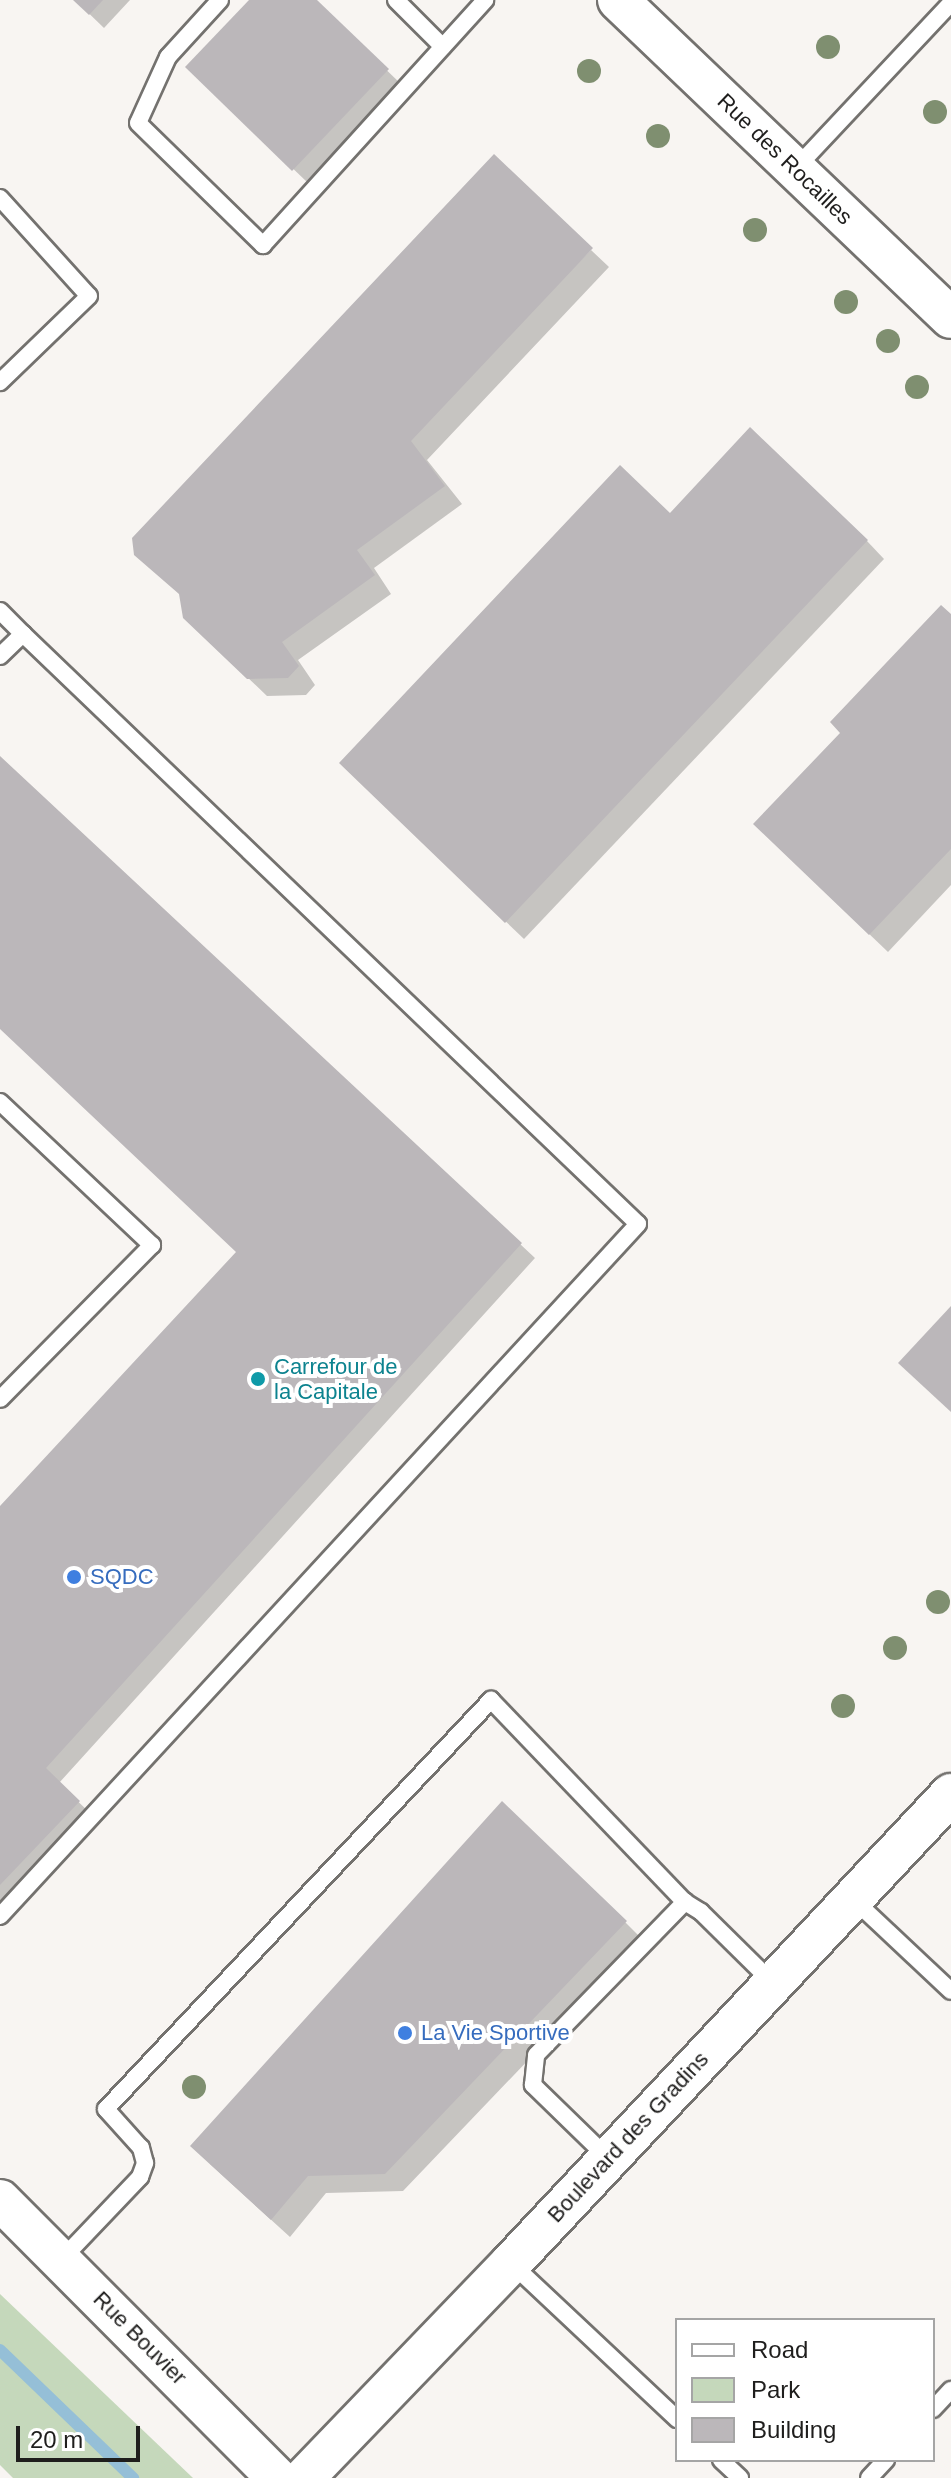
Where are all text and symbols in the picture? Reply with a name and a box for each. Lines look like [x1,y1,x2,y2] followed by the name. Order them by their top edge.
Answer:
[712,88,858,230] street label: Rue des Rocailles
[274,1353,398,1404] place label: Carrefour de la Capitale
[249,1370,267,1388] marker: Carrefour de la Capitale
[90,1564,154,1590] place label: SQDC
[65,1568,83,1586] marker: SQDC
[421,2020,570,2046] place label: La Vie Sportive
[396,2024,414,2042] marker: La Vie Sportive
[542,2046,714,2228] street label: Boulevard des Gradins
[88,2286,192,2390] street label: Rue Bouvier
[675,2318,935,2462] legend
[751,2336,808,2363] text: Road
[751,2376,800,2403] text: Park
[20,2410,144,2460] scale bar
[751,2416,836,2443] text: Building
[30,2426,83,2453] text: 20 m

